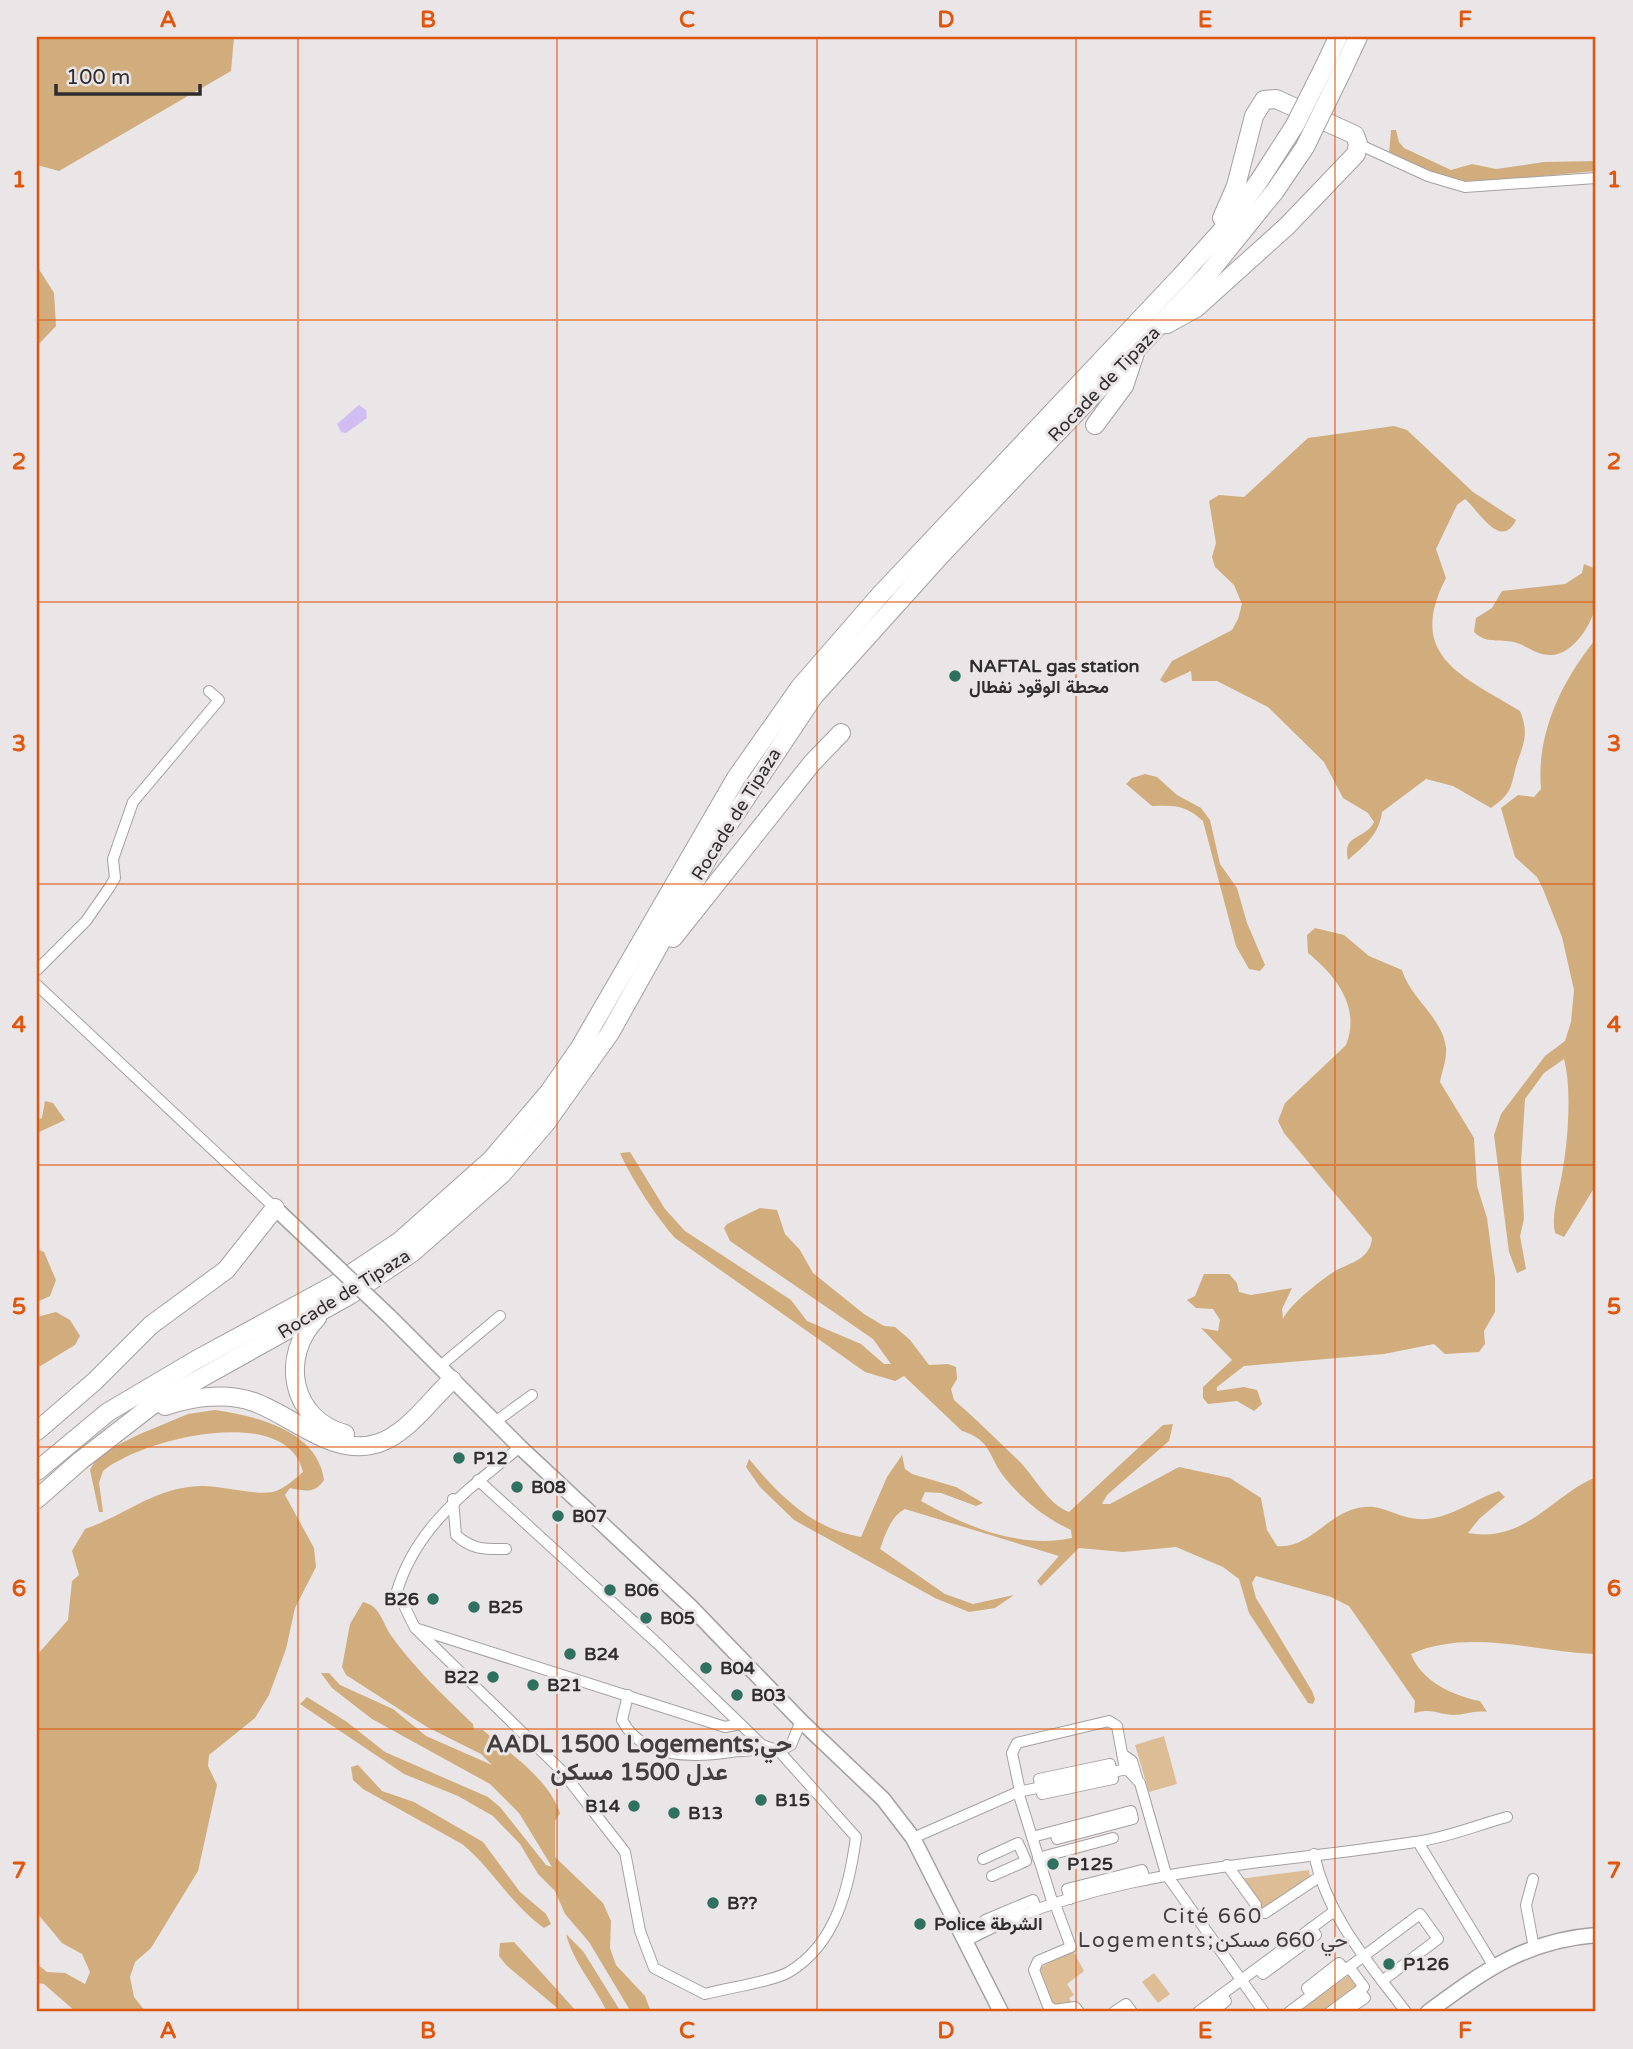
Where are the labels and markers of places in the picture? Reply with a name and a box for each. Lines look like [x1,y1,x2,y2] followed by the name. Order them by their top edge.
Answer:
[969,655,1140,698] place label: NAFTAL gas station محطة الوقود نفطال
[947,668,963,684] marker: NAFTAL gas station محطة الوقود نفطال
[473,1447,508,1469] place label: P12
[451,1450,467,1466] marker: P12
[531,1476,566,1498] place label: B08
[509,1479,525,1495] marker: B08
[572,1505,607,1527] place label: B07
[550,1508,566,1524] marker: B07
[624,1579,659,1601] place label: B06
[602,1582,618,1598] marker: B06
[384,1588,419,1610] place label: B26
[425,1591,441,1607] marker: B26
[488,1596,523,1618] place label: B25
[466,1599,482,1615] marker: B25
[660,1607,695,1629] place label: B05
[638,1610,654,1626] marker: B05
[584,1643,620,1665] place label: B24
[562,1646,578,1662] marker: B24
[720,1657,756,1679] place label: B04
[698,1660,714,1676] marker: B04
[444,1666,479,1688] place label: B22
[485,1669,501,1685] marker: B22
[547,1674,582,1696] place label: B21
[525,1677,541,1693] marker: B21
[751,1684,786,1706] place label: B03
[729,1687,745,1703] marker: B03
[775,1789,810,1811] place label: B15
[753,1792,769,1808] marker: B15
[585,1795,621,1817] place label: B14
[626,1798,642,1814] marker: B14
[688,1802,723,1824] place label: B13
[666,1805,682,1821] marker: B13
[1067,1853,1113,1875] place label: P125
[1045,1856,1061,1872] marker: P125
[727,1892,757,1914] place label: B??
[705,1895,721,1911] marker: B??
[934,1913,1043,1935] place label: Police الشرطة
[912,1916,928,1932] marker: Police الشرطة
[1403,1953,1449,1975] place label: P126
[1381,1956,1397,1972] marker: P126

